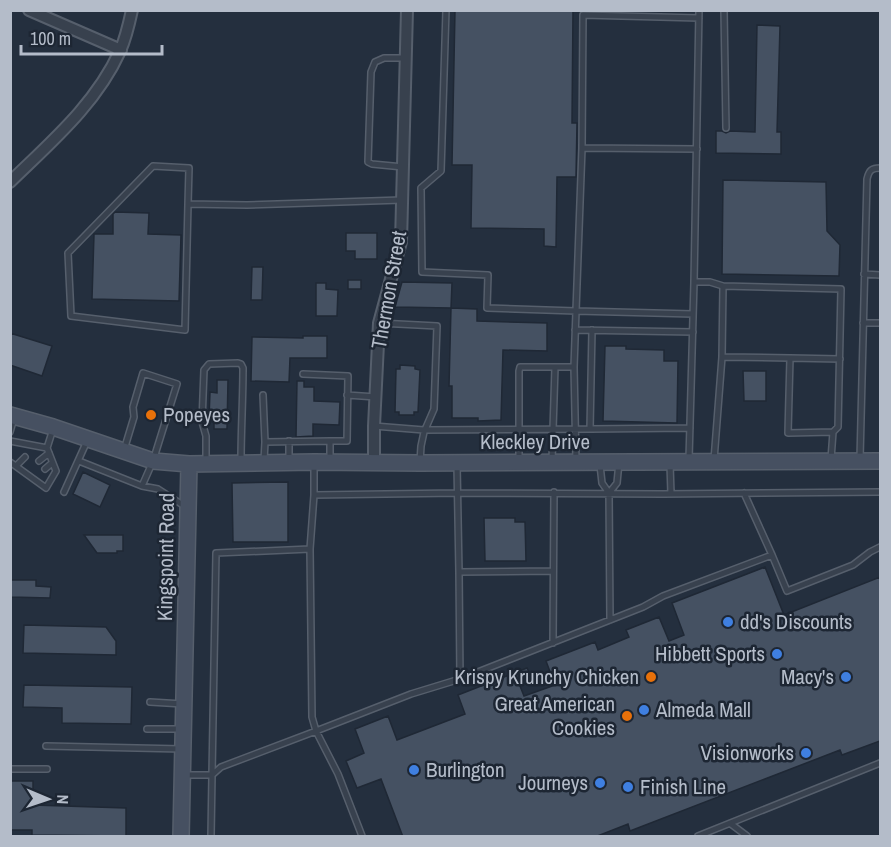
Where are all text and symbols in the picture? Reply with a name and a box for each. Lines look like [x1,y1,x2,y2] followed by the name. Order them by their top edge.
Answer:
[21,18,162,56] scale bar
[30,26,71,51] text: 100 m
[364,228,413,351] street label: Thermon Street
[163,400,230,429] place label: Popeyes
[144,408,158,422] marker: Popeyes
[480,427,590,456] street label: Kleckley Drive
[150,493,181,621] street label: Kingspoint Road
[740,607,852,636] place label: dd's Discounts
[721,615,735,629] marker: dd's Discounts
[655,639,765,668] place label: Hibbett Sports
[770,647,784,661] marker: Hibbett Sports
[454,662,639,691] place label: Krispy Krunchy Chicken
[781,662,834,691] place label: Macy's
[644,670,658,684] marker: Krispy Krunchy Chicken
[839,670,853,684] marker: Macy's
[494,689,615,742] place label: Great American Cookies
[655,695,751,724] place label: Almeda Mall
[637,703,651,717] marker: Almeda Mall
[620,709,634,723] marker: Great American Cookies
[701,738,794,767] place label: Visionworks
[799,746,813,760] marker: Visionworks
[426,755,505,784] place label: Burlington
[407,763,421,777] marker: Burlington
[518,768,588,797] place label: Journeys
[18,769,78,829] north arrow
[640,772,726,801] place label: Finish Line
[593,776,607,790] marker: Journeys
[621,780,635,794] marker: Finish Line
[52,794,74,805] text: N

